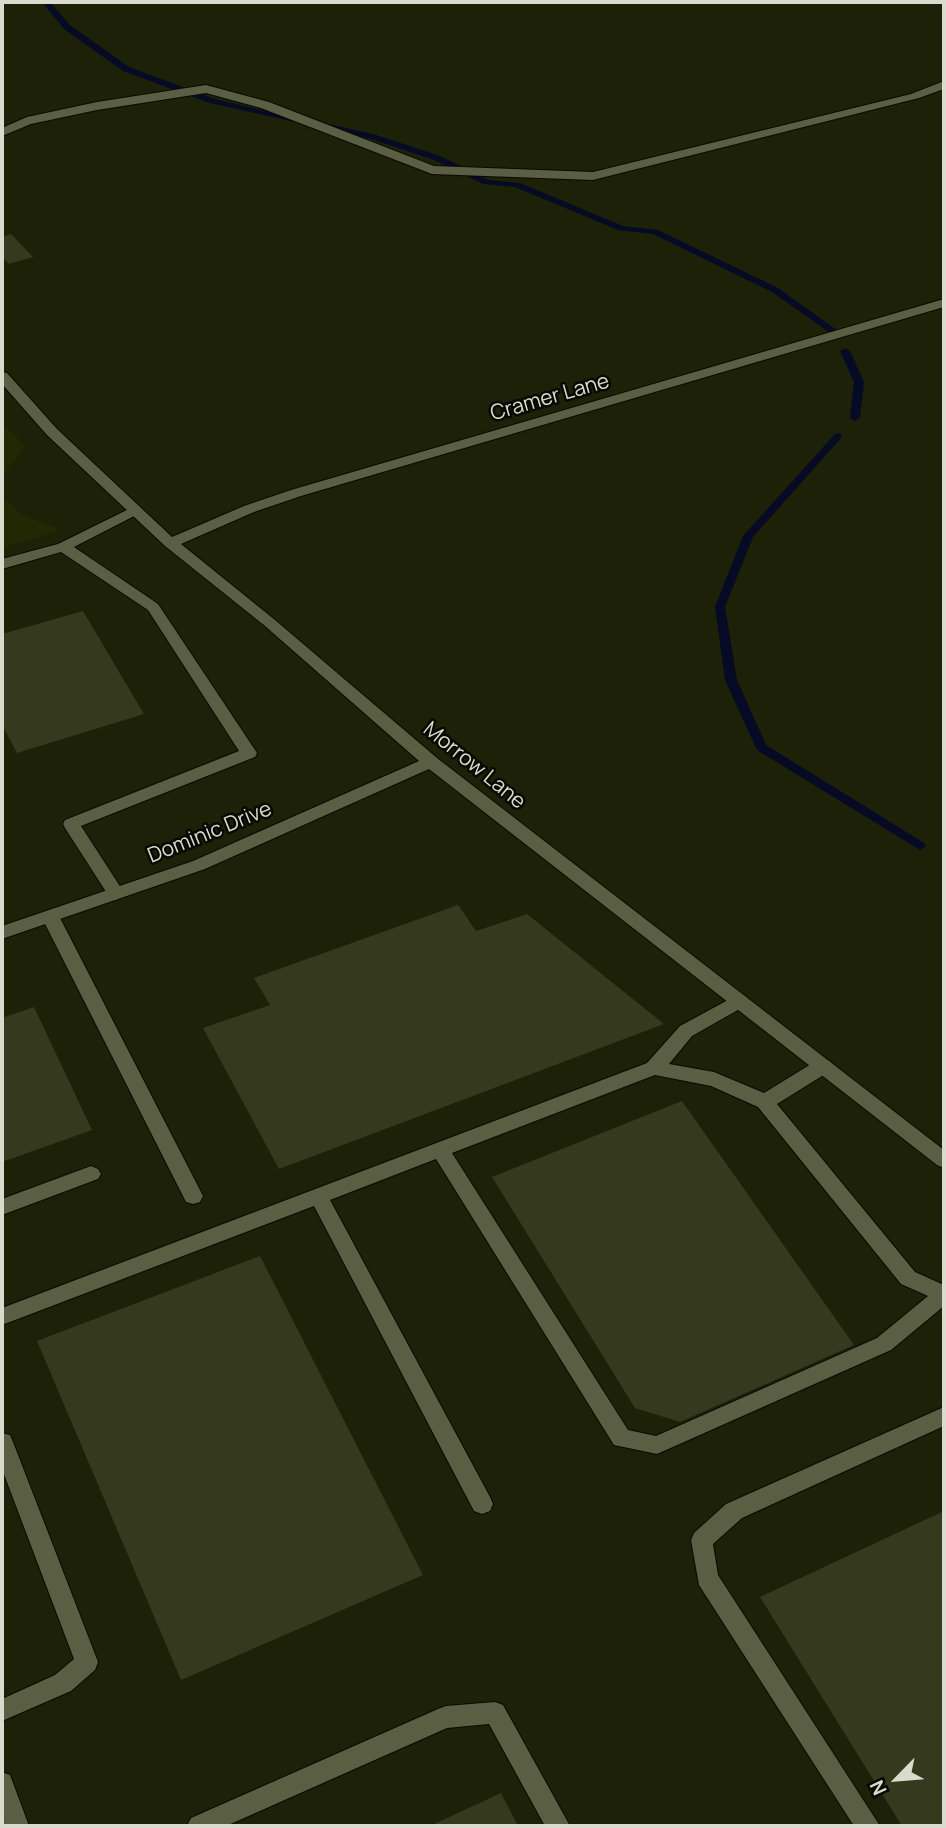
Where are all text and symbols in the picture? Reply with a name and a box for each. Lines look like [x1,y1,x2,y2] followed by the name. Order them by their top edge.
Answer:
[488,369,612,427] street label: Cramer Lane
[418,717,530,815] street label: Morrow Lane
[144,797,276,869] street label: Dominic Drive
[862,1744,932,1814] north arrow
[863,1776,893,1800] text: N

